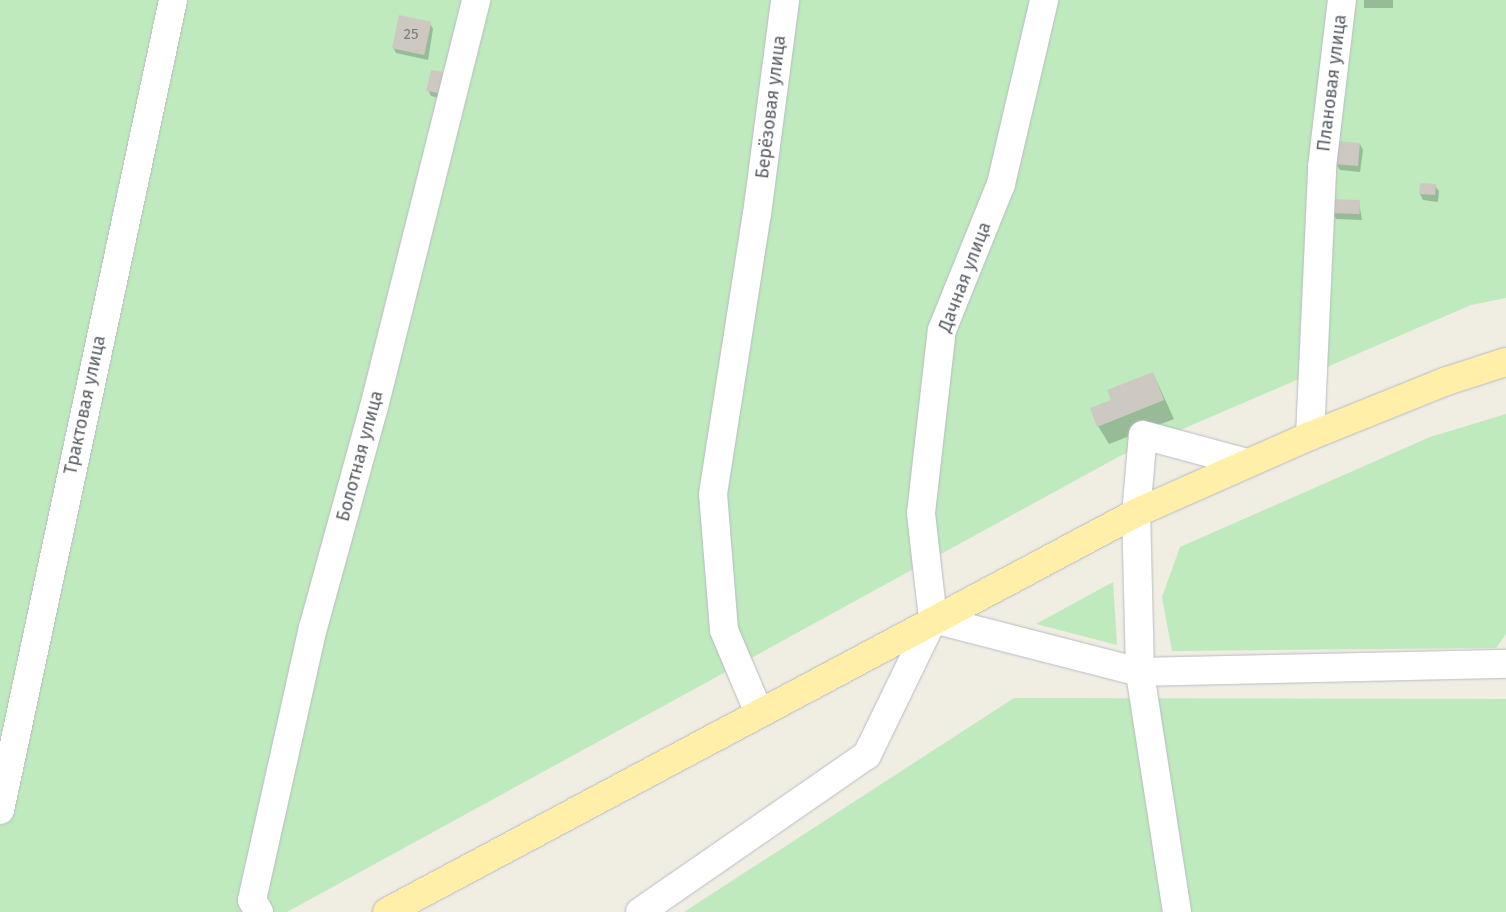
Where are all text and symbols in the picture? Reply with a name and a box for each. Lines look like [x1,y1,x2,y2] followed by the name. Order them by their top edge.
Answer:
[1313,13,1351,153] street label: Плановая улица
[404,26,418,44] house number: 25
[751,34,791,180] street label: Берёзовая улица
[934,219,996,335] street label: Дачная улица
[60,333,110,477] street label: Трактовая улица
[332,388,388,524] street label: Болотная улица

